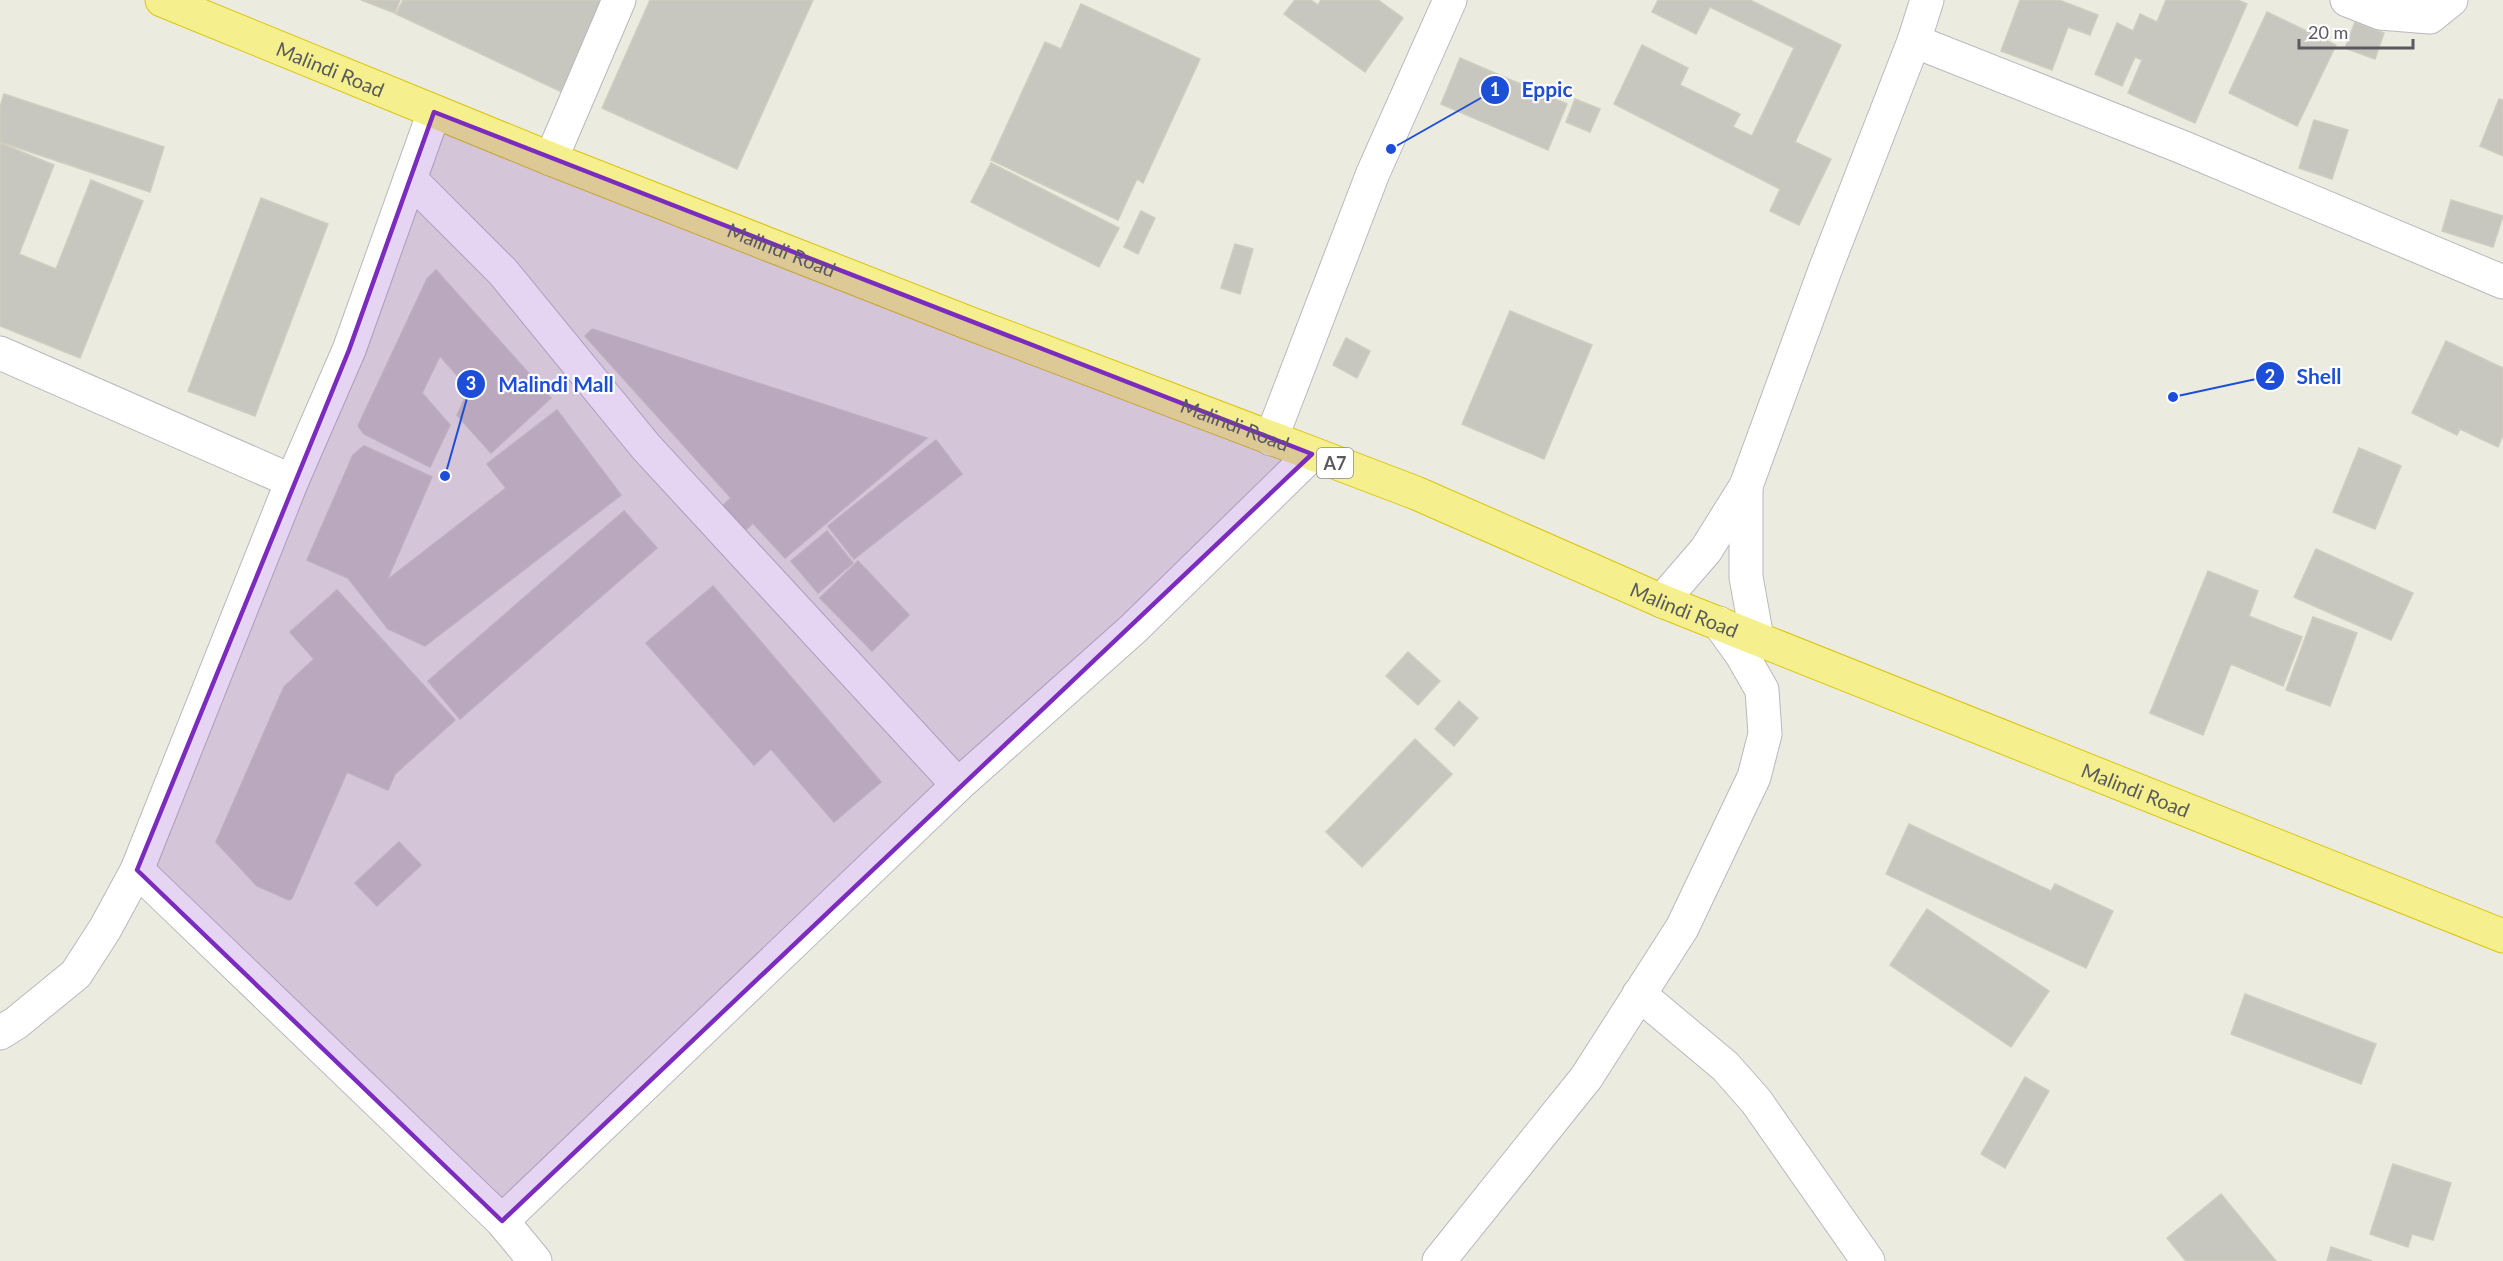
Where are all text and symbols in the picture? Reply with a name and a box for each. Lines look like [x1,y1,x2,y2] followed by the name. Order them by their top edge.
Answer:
[2299,12,2413,50] scale bar
[2308,21,2348,43] text: 20 m
[273,36,388,102] street label: Malindi Road
[1480,70,1585,109] callout: Eppic
[1521,76,1573,101] text: Eppic
[1490,78,1500,100] text: 1
[724,217,839,282] street label: Malindi Road
[2255,357,2354,396] callout: Shell
[2297,363,2341,388] text: Shell
[456,365,626,404] callout: Malindi Mall
[2265,365,2275,387] text: 2
[498,371,614,396] text: Malindi Mall
[466,372,476,394] text: 3
[1177,393,1293,456] street label: Malindi Road
[1317,448,1353,478] road number: A7
[1627,577,1742,642] street label: Malindi Road
[2078,757,2193,822] street label: Malindi Road

